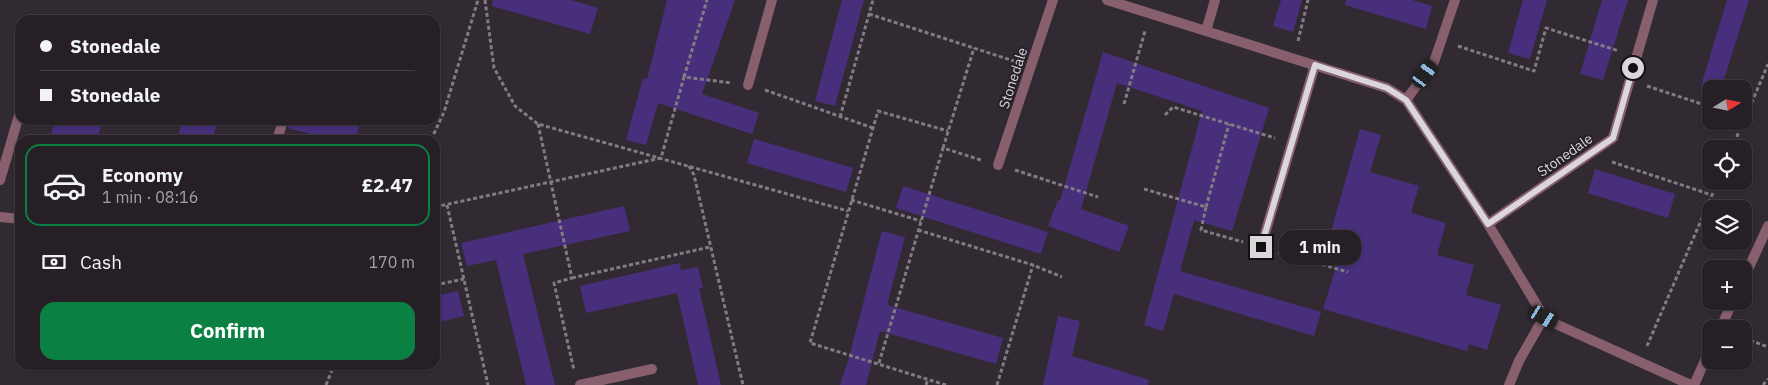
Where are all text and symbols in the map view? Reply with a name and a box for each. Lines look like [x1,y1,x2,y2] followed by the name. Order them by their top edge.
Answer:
[70,34,160,58] text: Stonedale
[995,45,1031,111] street label: Stonedale
[1410,57,1439,91] car
[1622,57,1644,79] route start
[1702,80,1752,130] north arrow
[1702,80,1752,370] map controls
[70,83,160,107] text: Stonedale
[1534,129,1596,181] street label: Stonedale
[1702,140,1752,190] button: locate
[42,163,87,208] icon: car
[102,163,183,187] text: Economy
[362,173,413,197] text: £2.47
[102,187,198,207] text: 1 min · 08:16
[1702,200,1752,250] button: layers
[1278,230,1361,264] callout: 1 min
[1250,236,1272,258] route end
[1299,237,1341,257] text: 1 min
[40,248,68,276] icon: cash
[80,250,122,274] text: Cash
[368,252,415,272] text: 170 m
[1702,260,1752,310] button: +
[40,302,415,360] button: Confirm
[1527,303,1560,331] car
[1702,320,1752,370] button: −

